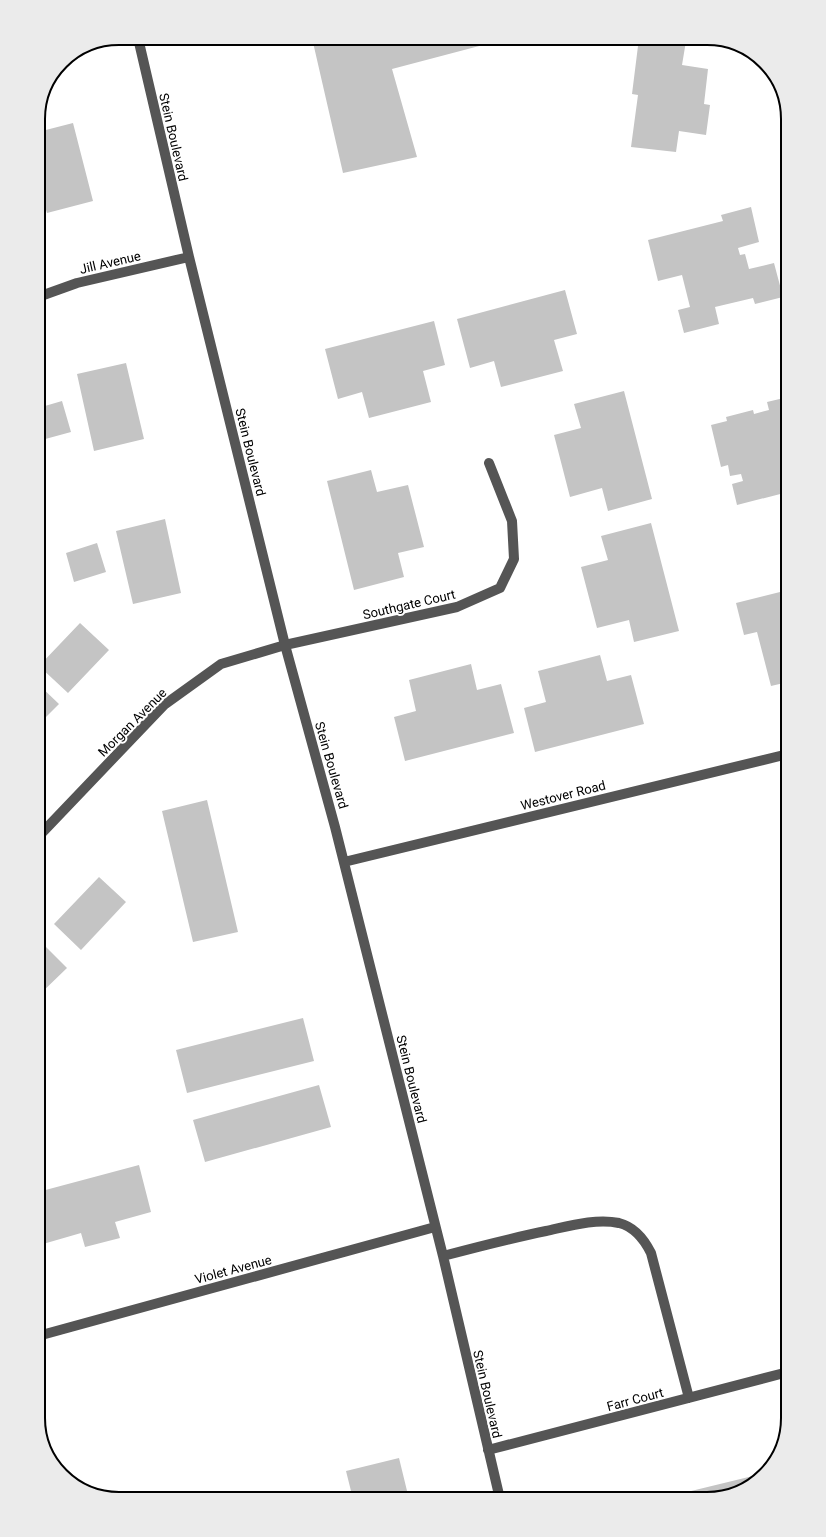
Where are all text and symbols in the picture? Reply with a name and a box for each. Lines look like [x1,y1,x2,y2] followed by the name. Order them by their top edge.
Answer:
[156,92,191,183] street label: Stein Boulevard
[78,248,142,277] street label: Jill Avenue
[232,407,269,498] street label: Stein Boulevard
[361,587,457,622] street label: Southgate Court
[95,685,170,760] street label: Morgan Avenue
[312,720,351,810] street label: Stein Boulevard
[519,778,607,813] street label: Westover Road
[393,1034,430,1125] street label: Stein Boulevard
[193,1252,273,1287] street label: Violet Avenue
[470,1349,505,1440] street label: Stein Boulevard
[605,1385,665,1414] street label: Farr Court

